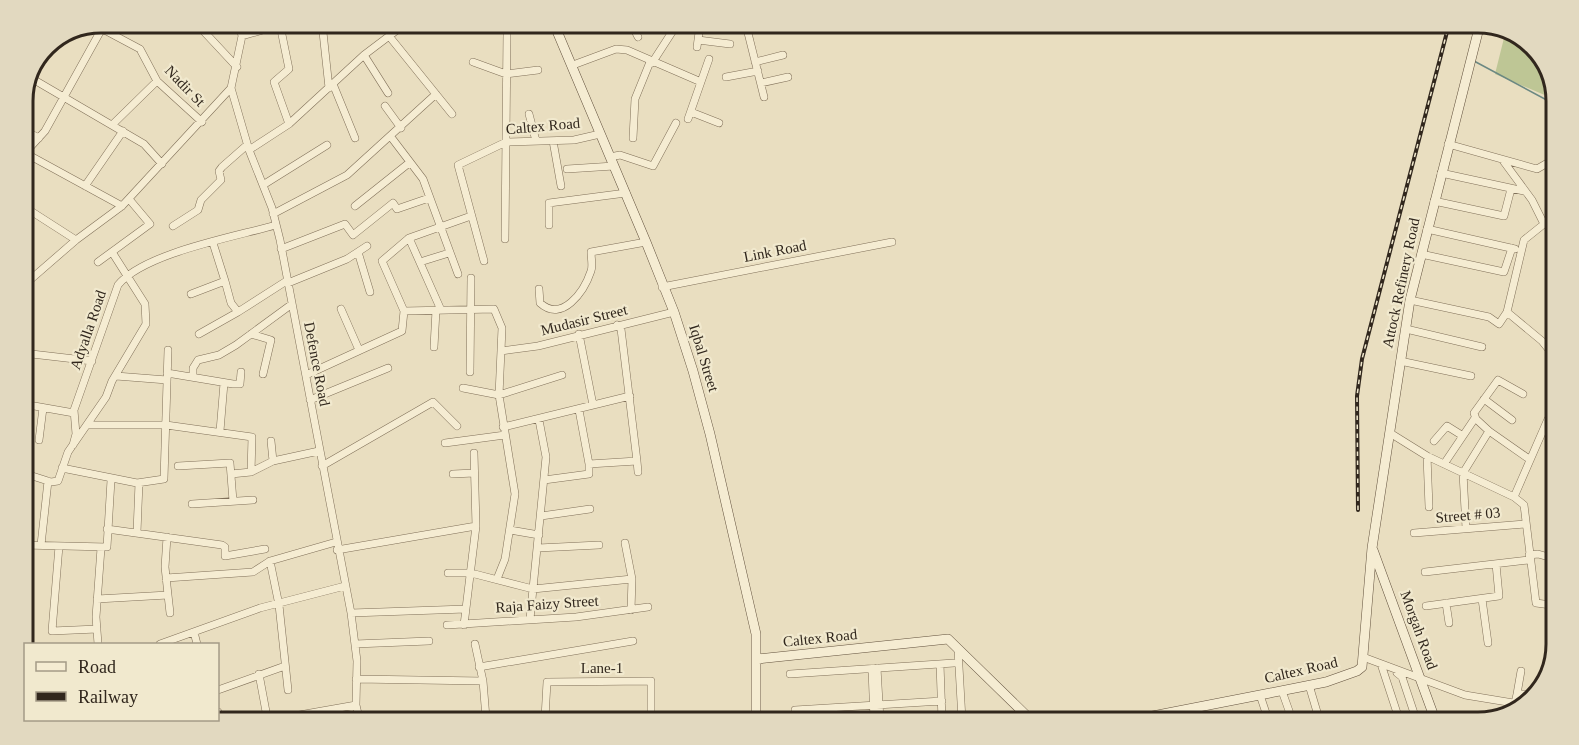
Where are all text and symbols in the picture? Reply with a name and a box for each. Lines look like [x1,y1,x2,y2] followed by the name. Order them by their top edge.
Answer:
[162,62,209,110] street label: Nadir St
[505,115,581,137] street label: Caltex Road
[1379,216,1423,349] street label: Attock Refinery Road
[742,237,808,265] street label: Link Road
[67,288,109,372] street label: Adyalla Road
[539,301,630,338] street label: Mudasir Street
[301,321,333,408] street label: Defence Road
[686,322,722,394] street label: Iqbal Street
[1435,504,1501,526] street label: Street # 03
[1397,588,1441,672] street label: Morgah Road
[495,592,600,616] street label: Raja Faizy Street
[782,626,858,650] street label: Caltex Road
[24,643,219,721] legend
[1263,654,1340,686] street label: Caltex Road
[78,657,116,677] text: Road
[581,660,623,676] street label: Lane-1
[78,687,138,707] text: Railway

